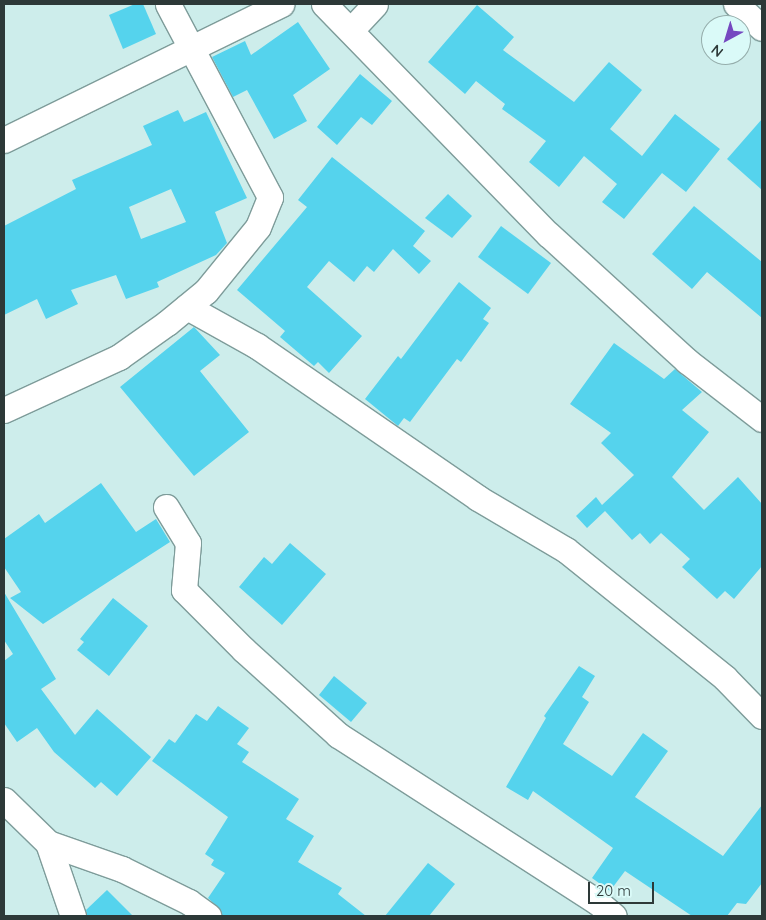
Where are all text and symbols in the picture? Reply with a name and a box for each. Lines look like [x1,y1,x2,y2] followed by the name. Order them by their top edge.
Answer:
[701,15,751,65] north arrow
[708,41,727,61] text: N
[591,872,657,904] scale bar
[596,881,631,900] text: 20 m

